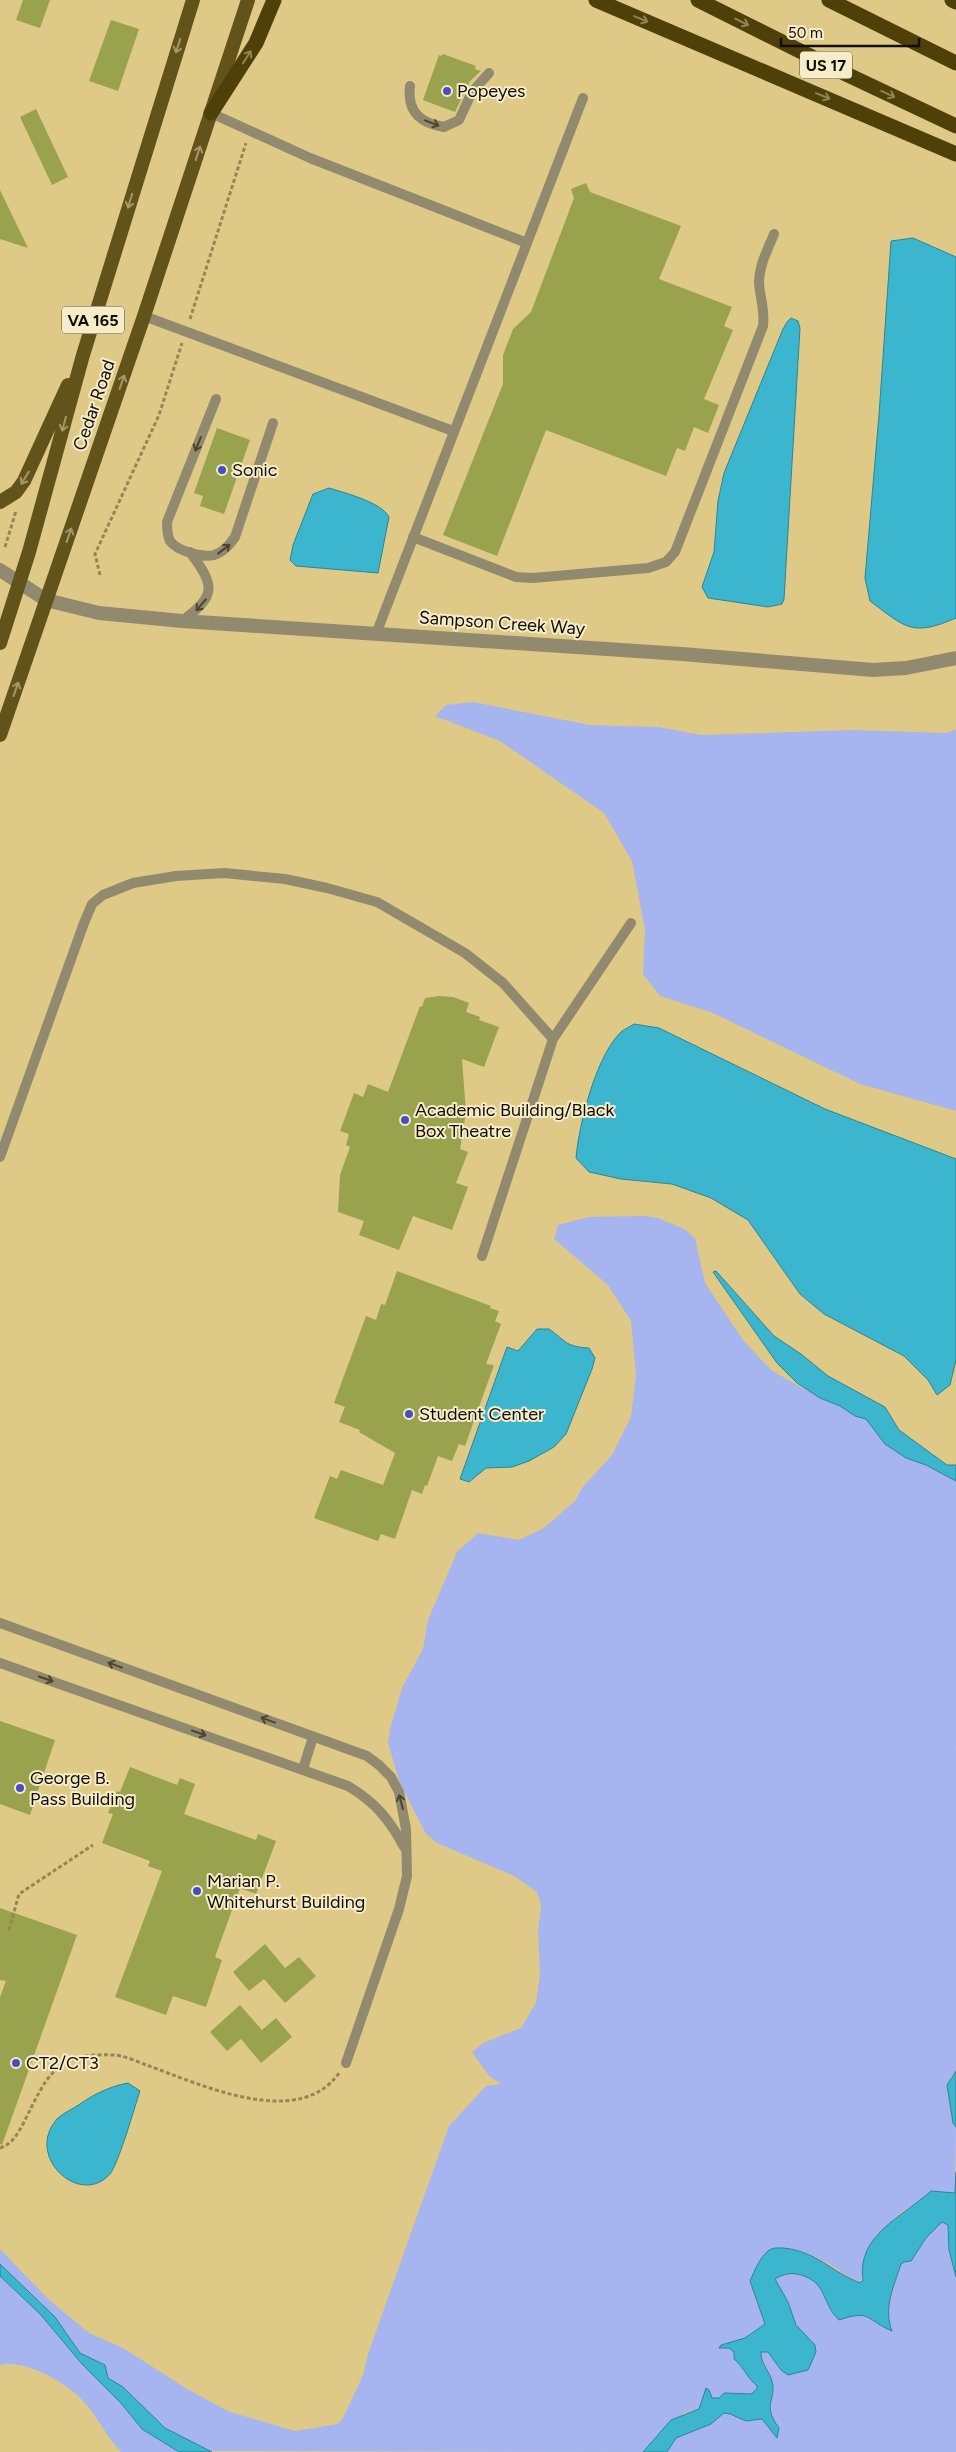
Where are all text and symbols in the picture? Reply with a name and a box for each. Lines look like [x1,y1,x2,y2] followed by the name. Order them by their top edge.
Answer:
[633,15,648,25] one-way arrow
[781,15,918,47] scale bar
[734,18,749,27] one-way arrow
[788,24,823,42] text: 50 m
[173,38,182,54] one-way arrow
[242,51,252,65] one-way arrow
[800,52,852,78] road number: US 17
[457,80,525,102] place label: Popeyes
[441,85,453,97] marker: Popeyes
[880,89,895,99] one-way arrow
[815,91,830,101] one-way arrow
[424,119,439,128] one-way arrow
[193,145,203,161] one-way arrow
[124,193,134,209] one-way arrow
[62,306,124,334] road number: VA 165
[68,357,120,453] street label: Cedar Road
[117,374,127,390] one-way arrow
[58,416,68,432] one-way arrow
[193,436,202,451] one-way arrow
[232,459,278,481] place label: Sonic
[216,464,228,476] marker: Sonic
[20,471,30,485] one-way arrow
[65,528,74,543] one-way arrow
[217,543,230,554] one-way arrow
[195,598,206,611] one-way arrow
[418,606,586,640] street label: Sampson Creek Way
[12,682,21,697] one-way arrow
[415,1099,614,1142] place label: Academic Building/Black Box Theatre
[399,1114,411,1126] marker: Academic Building/Black Box Theatre
[419,1403,544,1425] place label: Student Center
[403,1408,415,1420] marker: Student Center
[108,1660,123,1669] one-way arrow
[38,1675,53,1684] one-way arrow
[260,1715,276,1724] one-way arrow
[191,1729,207,1738] one-way arrow
[30,1767,135,1810] place label: George B. Pass Building
[14,1782,26,1794] marker: George B. Pass Building
[396,1794,406,1810] one-way arrow
[207,1870,365,1913] place label: Marian P. Whitehurst Building
[191,1885,203,1897] marker: Marian P. Whitehurst Building
[26,2052,99,2074] place label: CT2/CT3
[10,2057,22,2069] marker: CT2/CT3

